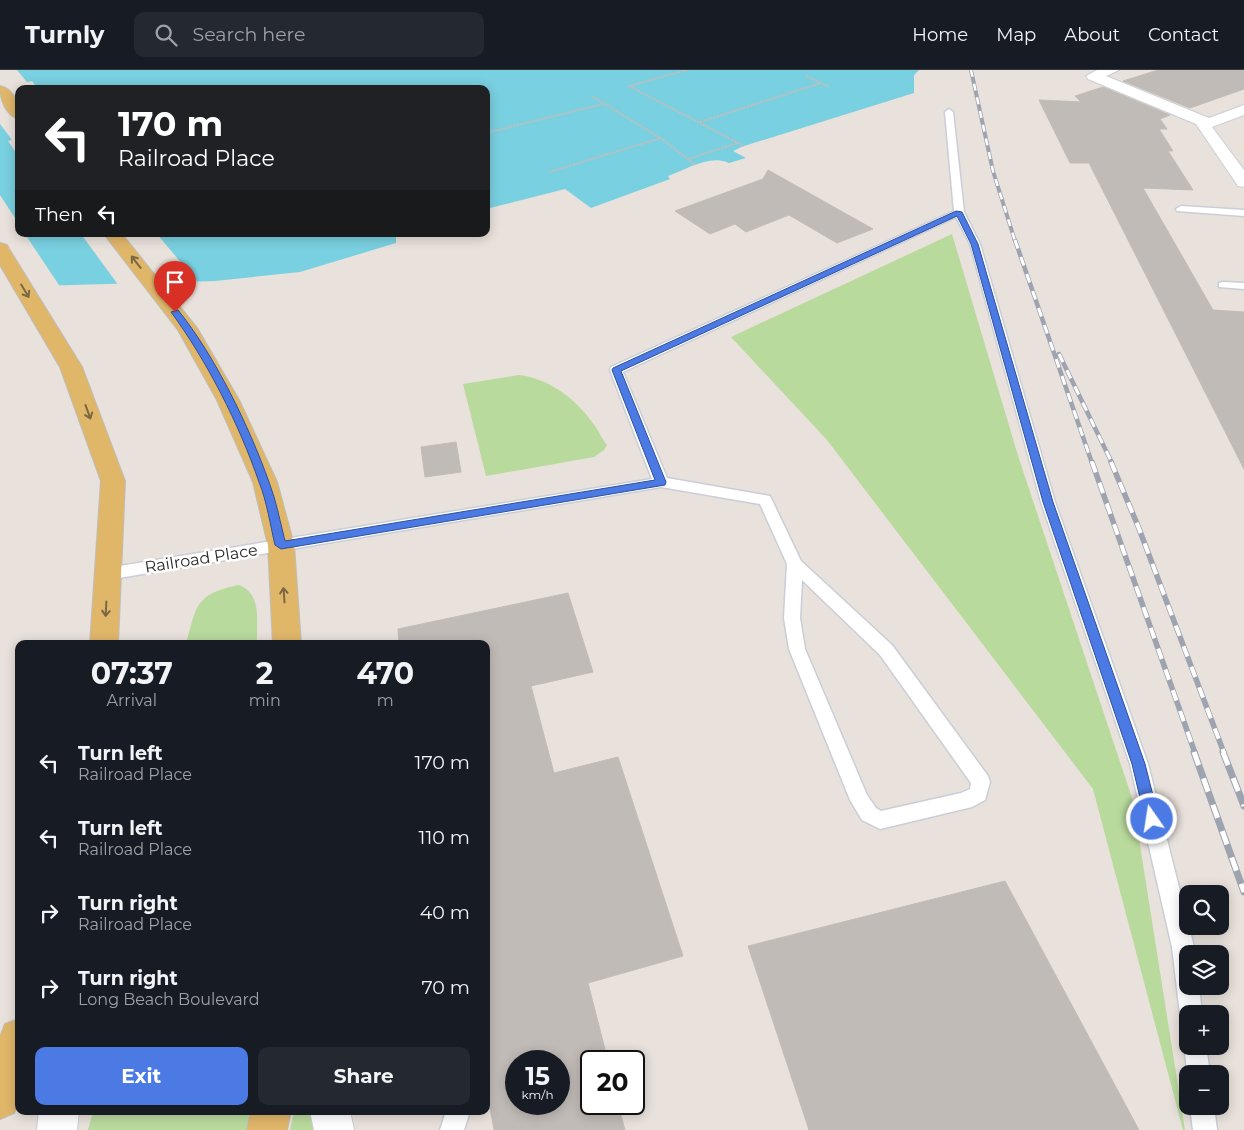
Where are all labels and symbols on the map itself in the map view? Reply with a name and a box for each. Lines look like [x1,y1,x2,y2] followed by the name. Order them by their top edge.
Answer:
[130,256,141,269] one-way arrow
[154,261,196,312] pin
[20,284,31,298] one-way arrow
[84,404,93,420] one-way arrow
[143,540,259,577] street label: Railroad Place
[279,587,288,603] one-way arrow
[101,600,110,616] one-way arrow
[1125,792,1177,844] position arrow
[580,1050,645,1115] speed limit sign: 20

